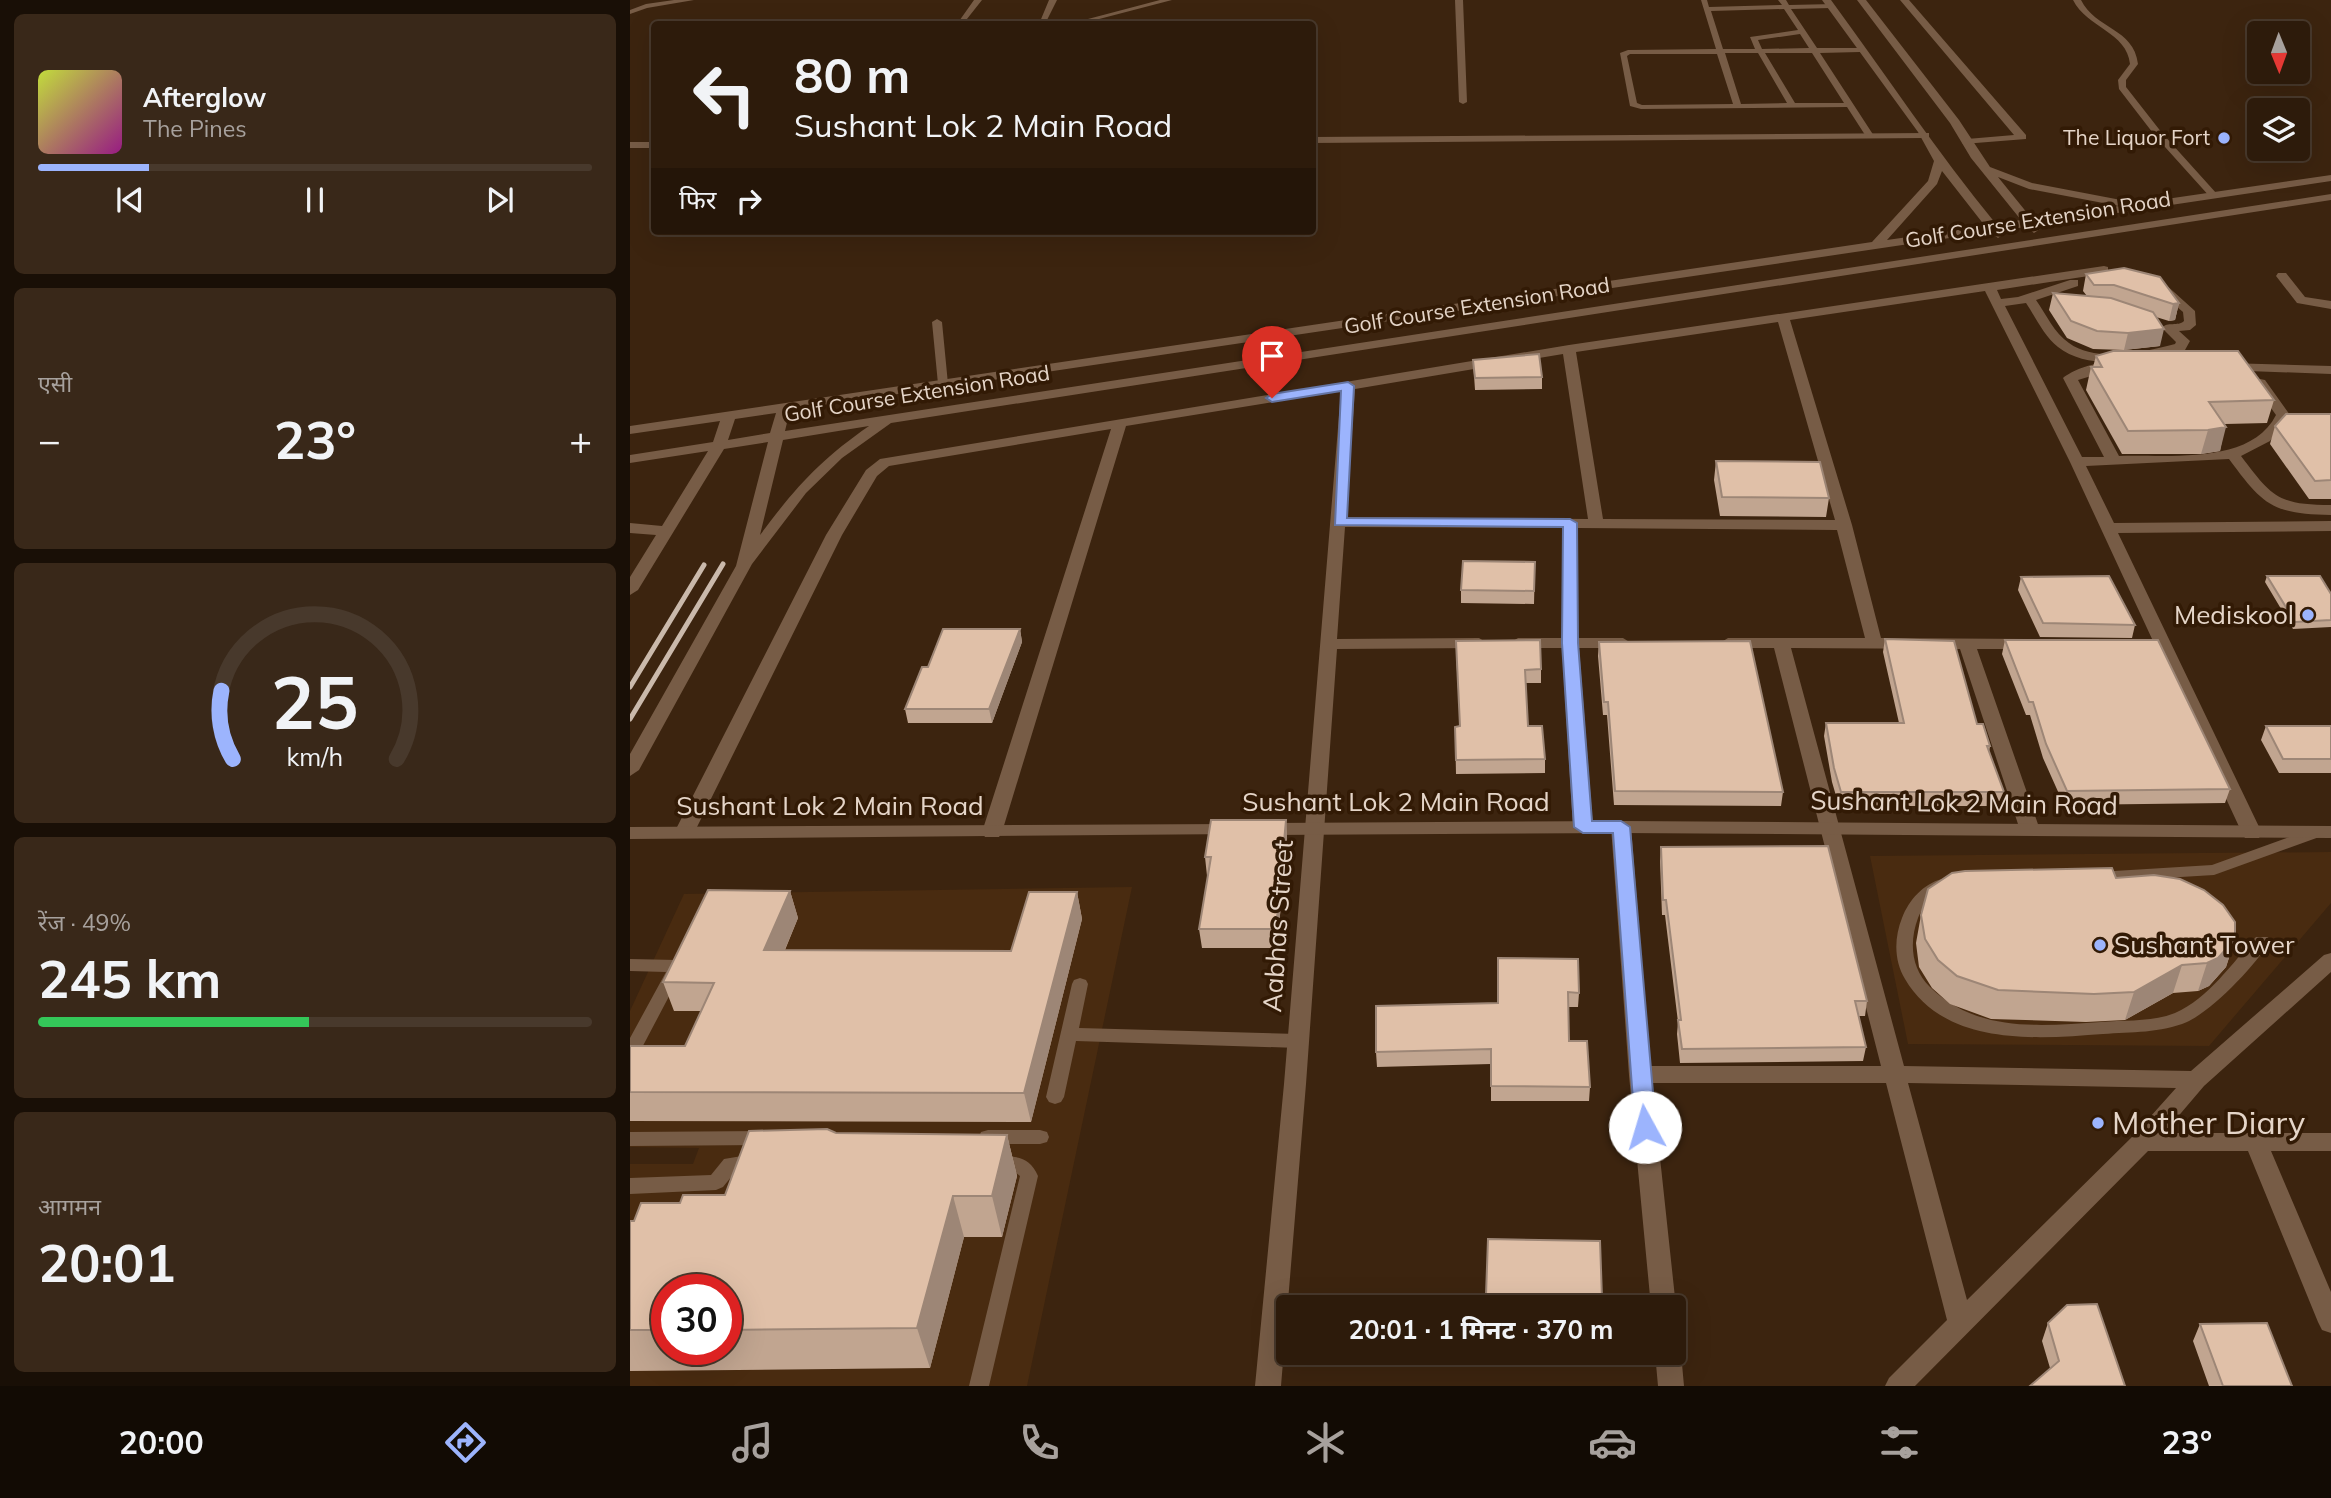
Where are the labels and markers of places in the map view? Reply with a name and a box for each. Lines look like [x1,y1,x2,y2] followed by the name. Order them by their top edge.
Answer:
[2063,124,2210,150] place label: The Liquor Fort
[2216,130,2232,146] marker: The Liquor Fort
[1242,326,1302,398] pin
[2174,598,2294,631] place label: Mediskool
[2300,607,2316,623] marker: Mediskool
[2114,928,2295,961] place label: Sushant Tower
[2092,937,2108,953] marker: Sushant Tower
[2112,1102,2305,1142] place label: Mother Diary
[2090,1115,2106,1131] marker: Mother Diary

